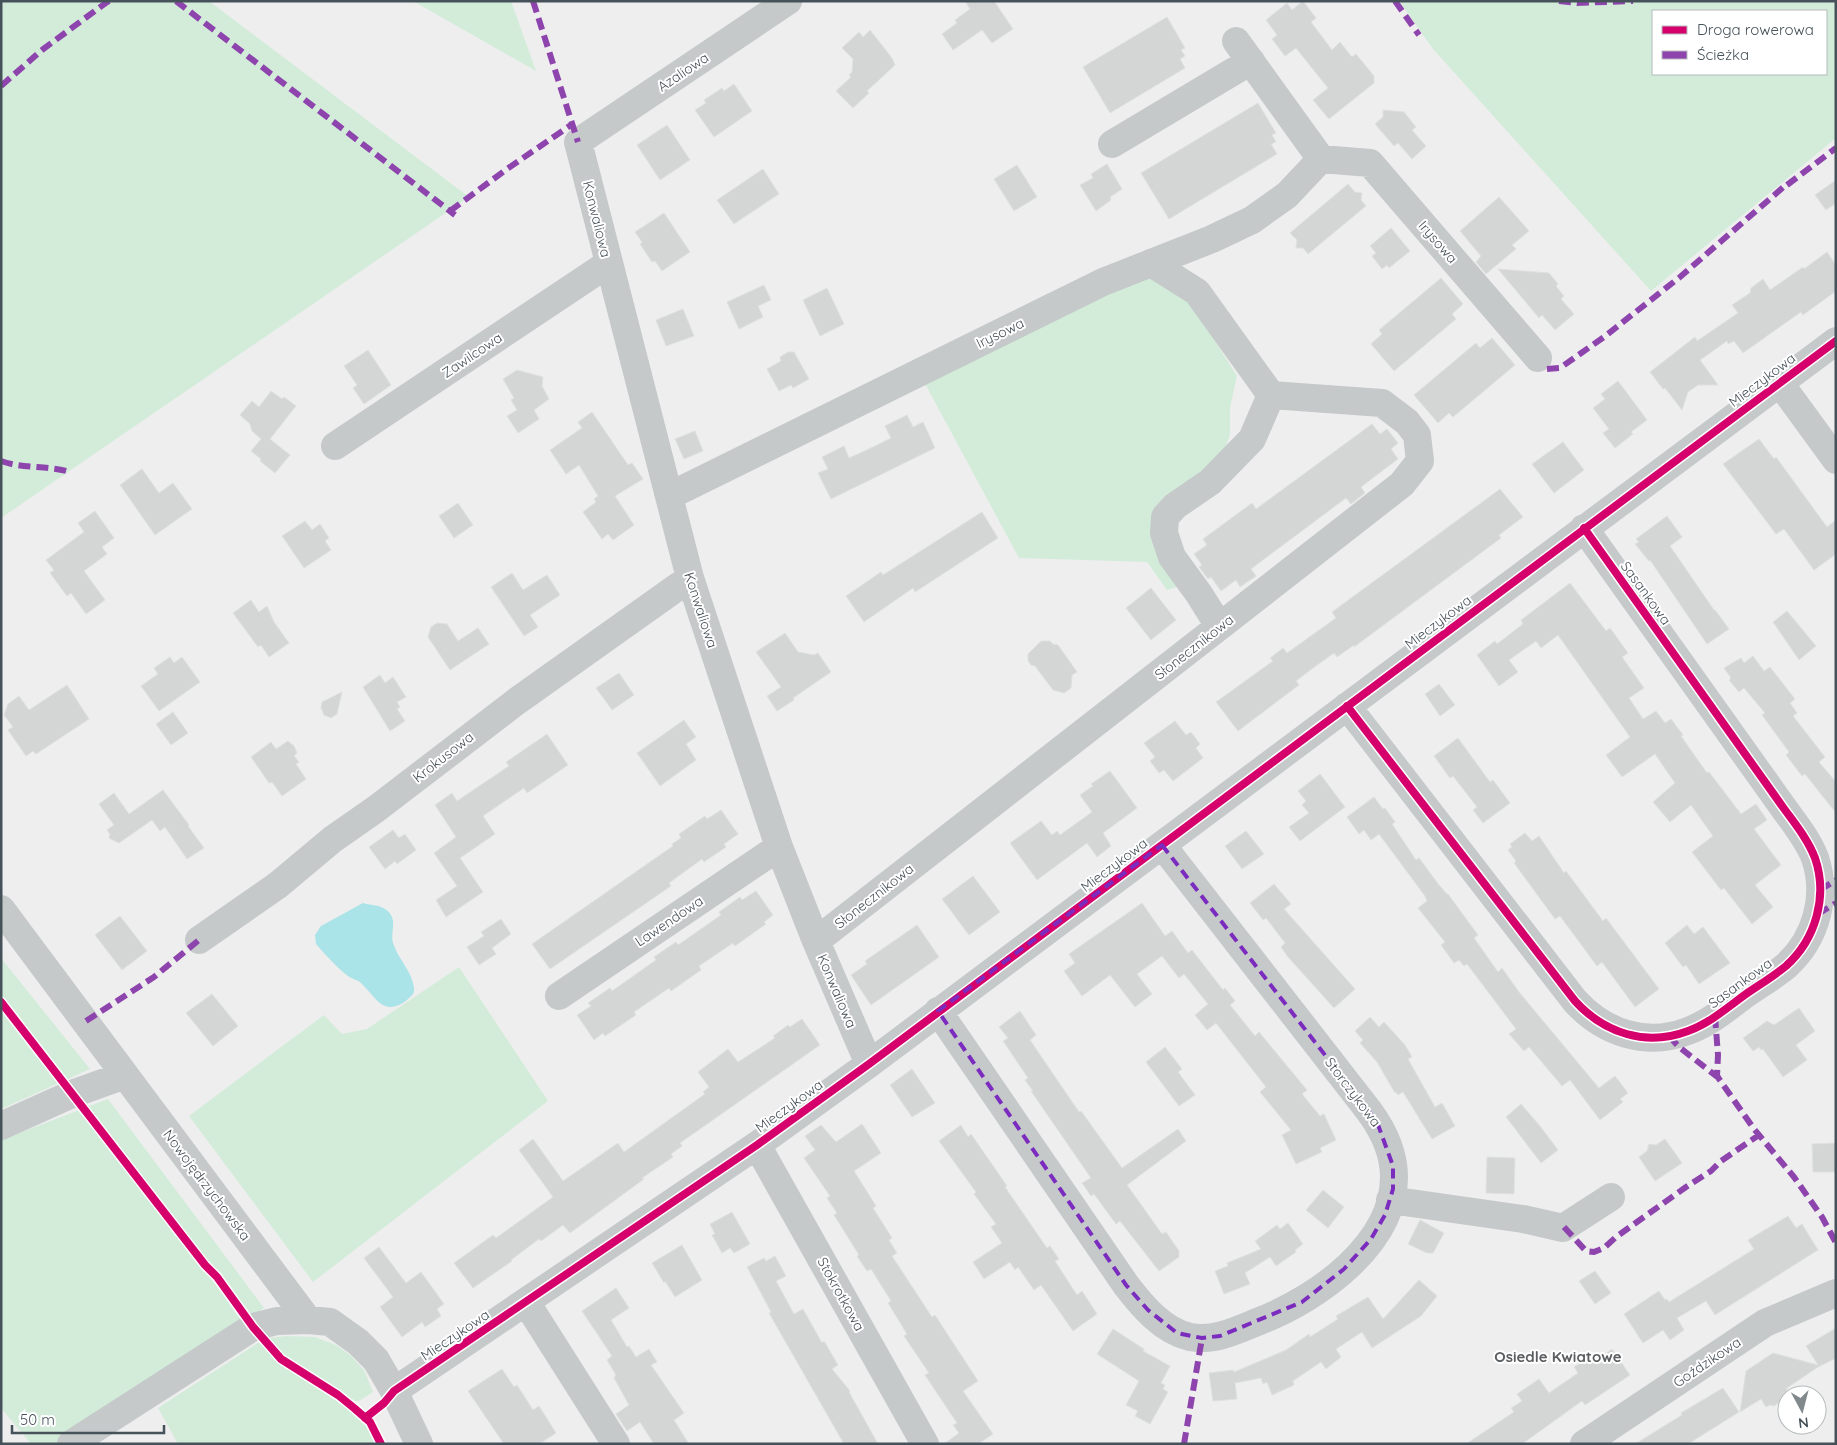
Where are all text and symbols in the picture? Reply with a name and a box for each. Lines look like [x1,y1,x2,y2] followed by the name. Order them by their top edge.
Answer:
[1652,10,1827,75] legend
[1697,20,1814,39] text: Droga rowerowa
[1697,45,1749,64] text: Ścieżka
[654,48,712,96] street label: Azaliowa
[579,179,615,259] street label: Konwaliowa
[1415,217,1461,267] street label: Irysowa
[973,314,1027,352] street label: Irysowa
[438,328,506,382] street label: Zawilcowa
[1725,349,1799,411] street label: Mieczykowa
[1617,558,1675,628] street label: Sasankowa
[680,570,722,650] street label: Konwaliowa
[1401,591,1475,653] street label: Mieczykowa
[1151,611,1237,683] street label: Słonecznikowa
[409,728,477,786] street label: Krokusowa
[1077,834,1151,896] street label: Mieczykowa
[831,860,917,932] street label: Słonecznikowa
[631,892,707,950] street label: Lawendowa
[813,951,861,1031] street label: Konwaliowa
[1705,954,1775,1012] street label: Sasankowa
[1321,1054,1385,1130] street label: Storczykowa
[752,1075,826,1137] street label: Mieczykowa
[159,1126,255,1244] street label: Nowojędrzychowska
[813,1254,869,1334] street label: Stokrotkowa
[417,1305,493,1365] street label: Mieczykowa
[1670,1333,1744,1391] street label: Goździkowa
[1494,1347,1622,1366] district label: Osiedle Kwiatowe
[1777,1385,1827,1435] north arrow
[12,1402,165,1434] scale bar
[20,1410,55,1429] text: 50 m
[1797,1413,1810,1432] text: N

